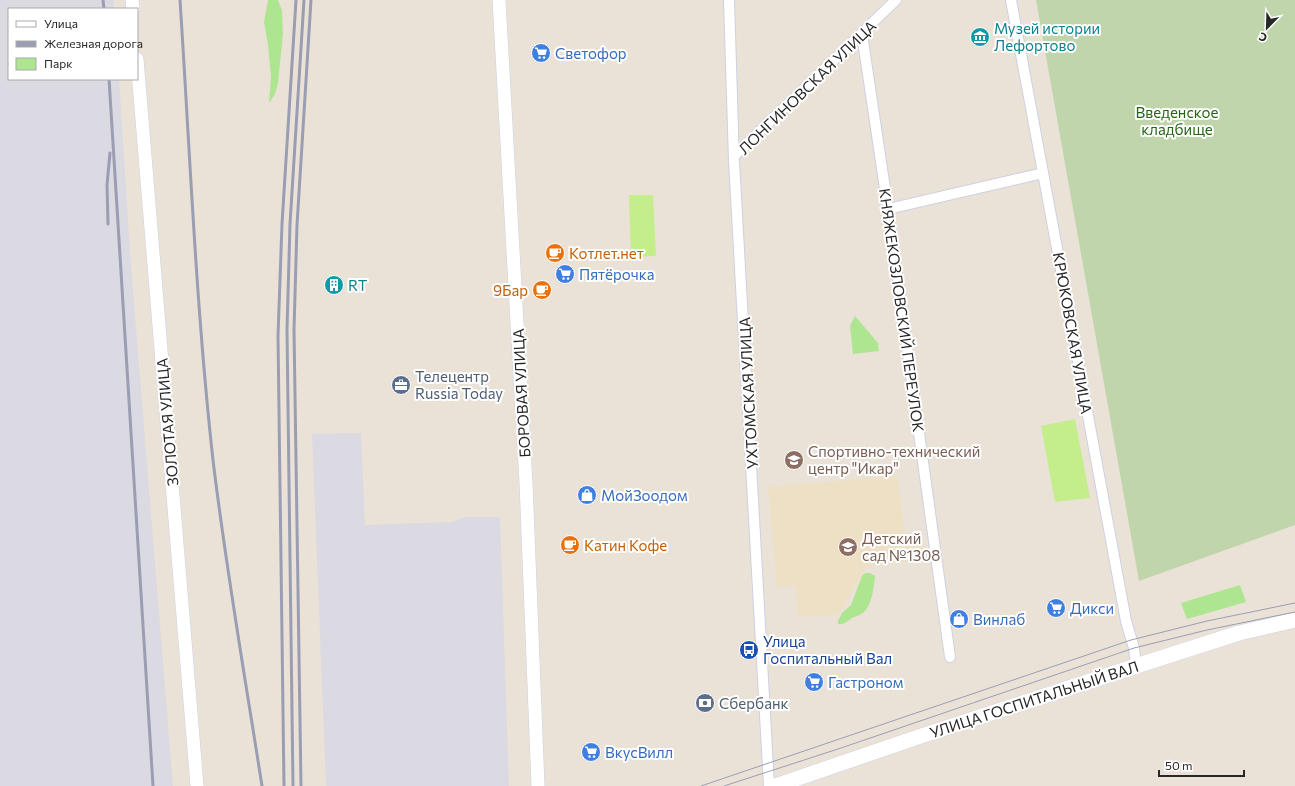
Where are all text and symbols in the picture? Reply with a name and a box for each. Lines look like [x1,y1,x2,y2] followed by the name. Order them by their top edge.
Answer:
[8,8,138,80] legend
[1247,8,1287,48] north arrow
[44,16,78,30] text: Улица
[734,16,880,158] street label: ЛОНГИНОВСКАЯ УЛИЦА
[994,19,1100,54] place label: Музей истории Лефортово
[969,26,991,48] museum icon: Музей истории Лефортово
[1256,30,1269,45] text: С
[44,36,143,50] text: Железная дорога
[530,42,552,64] supermarket icon: Светофор
[555,44,627,62] place label: Светофор
[44,56,73,70] text: Парк
[1136,103,1218,138] park label: Введенское кладбище
[876,187,928,433] street label: КНЯЖЕКОЗЛОВСКИЙ ПЕРЕУЛОК
[544,242,566,264] cafe icon: Котлет.нет
[569,244,644,262] place label: Котлет.нет
[1050,251,1096,415] street label: КРЮКОВСКАЯ УЛИЦА
[554,263,576,285] supermarket icon: Пятёрочка
[579,265,654,283] place label: Пятёрочка
[323,274,345,296] building icon: RT
[348,276,368,294] place label: RT
[531,279,553,301] cafe icon: 9Бар
[493,281,528,299] place label: 9Бар
[735,317,761,469] street label: УХТОМСКАЯ УЛИЦА
[509,328,533,458] street label: БОРОВАЯ УЛИЦА
[152,357,182,487] street label: ЗОЛОТАЯ УЛИЦА
[415,367,503,402] place label: Телецентр Russia Today
[390,374,412,396] office icon: Телецентр Russia Today
[808,442,980,477] place label: Спортивно-технический центр "Икар"
[783,449,805,471] school or university icon: Спортивно-технический центр "Икар"
[576,484,598,506] shop icon: МойЗоодом
[601,486,688,504] place label: МойЗоодом
[862,529,940,564] place label: Детский сад №1308
[559,534,581,556] cafe icon: Катин Кофе
[584,536,667,554] place label: Катин Кофе
[837,536,859,558] school or university icon: Детский сад №1308
[1045,597,1067,619] supermarket icon: Дикси
[1070,599,1114,617] place label: Дикси
[948,608,970,630] shop icon: Винлаб
[973,610,1025,628] place label: Винлаб
[763,632,892,667] place label: Улица Госпитальный Вал
[738,639,760,661] bus stop icon: Улица Госпитальный Вал
[927,657,1141,741] street label: УЛИЦА ГОСПИТАЛЬНЫЙ ВАЛ
[803,671,825,693] supermarket icon: Гастроном
[828,673,903,691] place label: Гастроном
[694,692,716,714] bank icon: Сбербанк
[719,694,789,712] place label: Сбербанк
[580,741,602,763] supermarket icon: ВкусВилл
[605,743,673,761] place label: ВкусВилл
[1159,752,1244,778] scale bar
[1165,758,1193,772] text: 50 m

